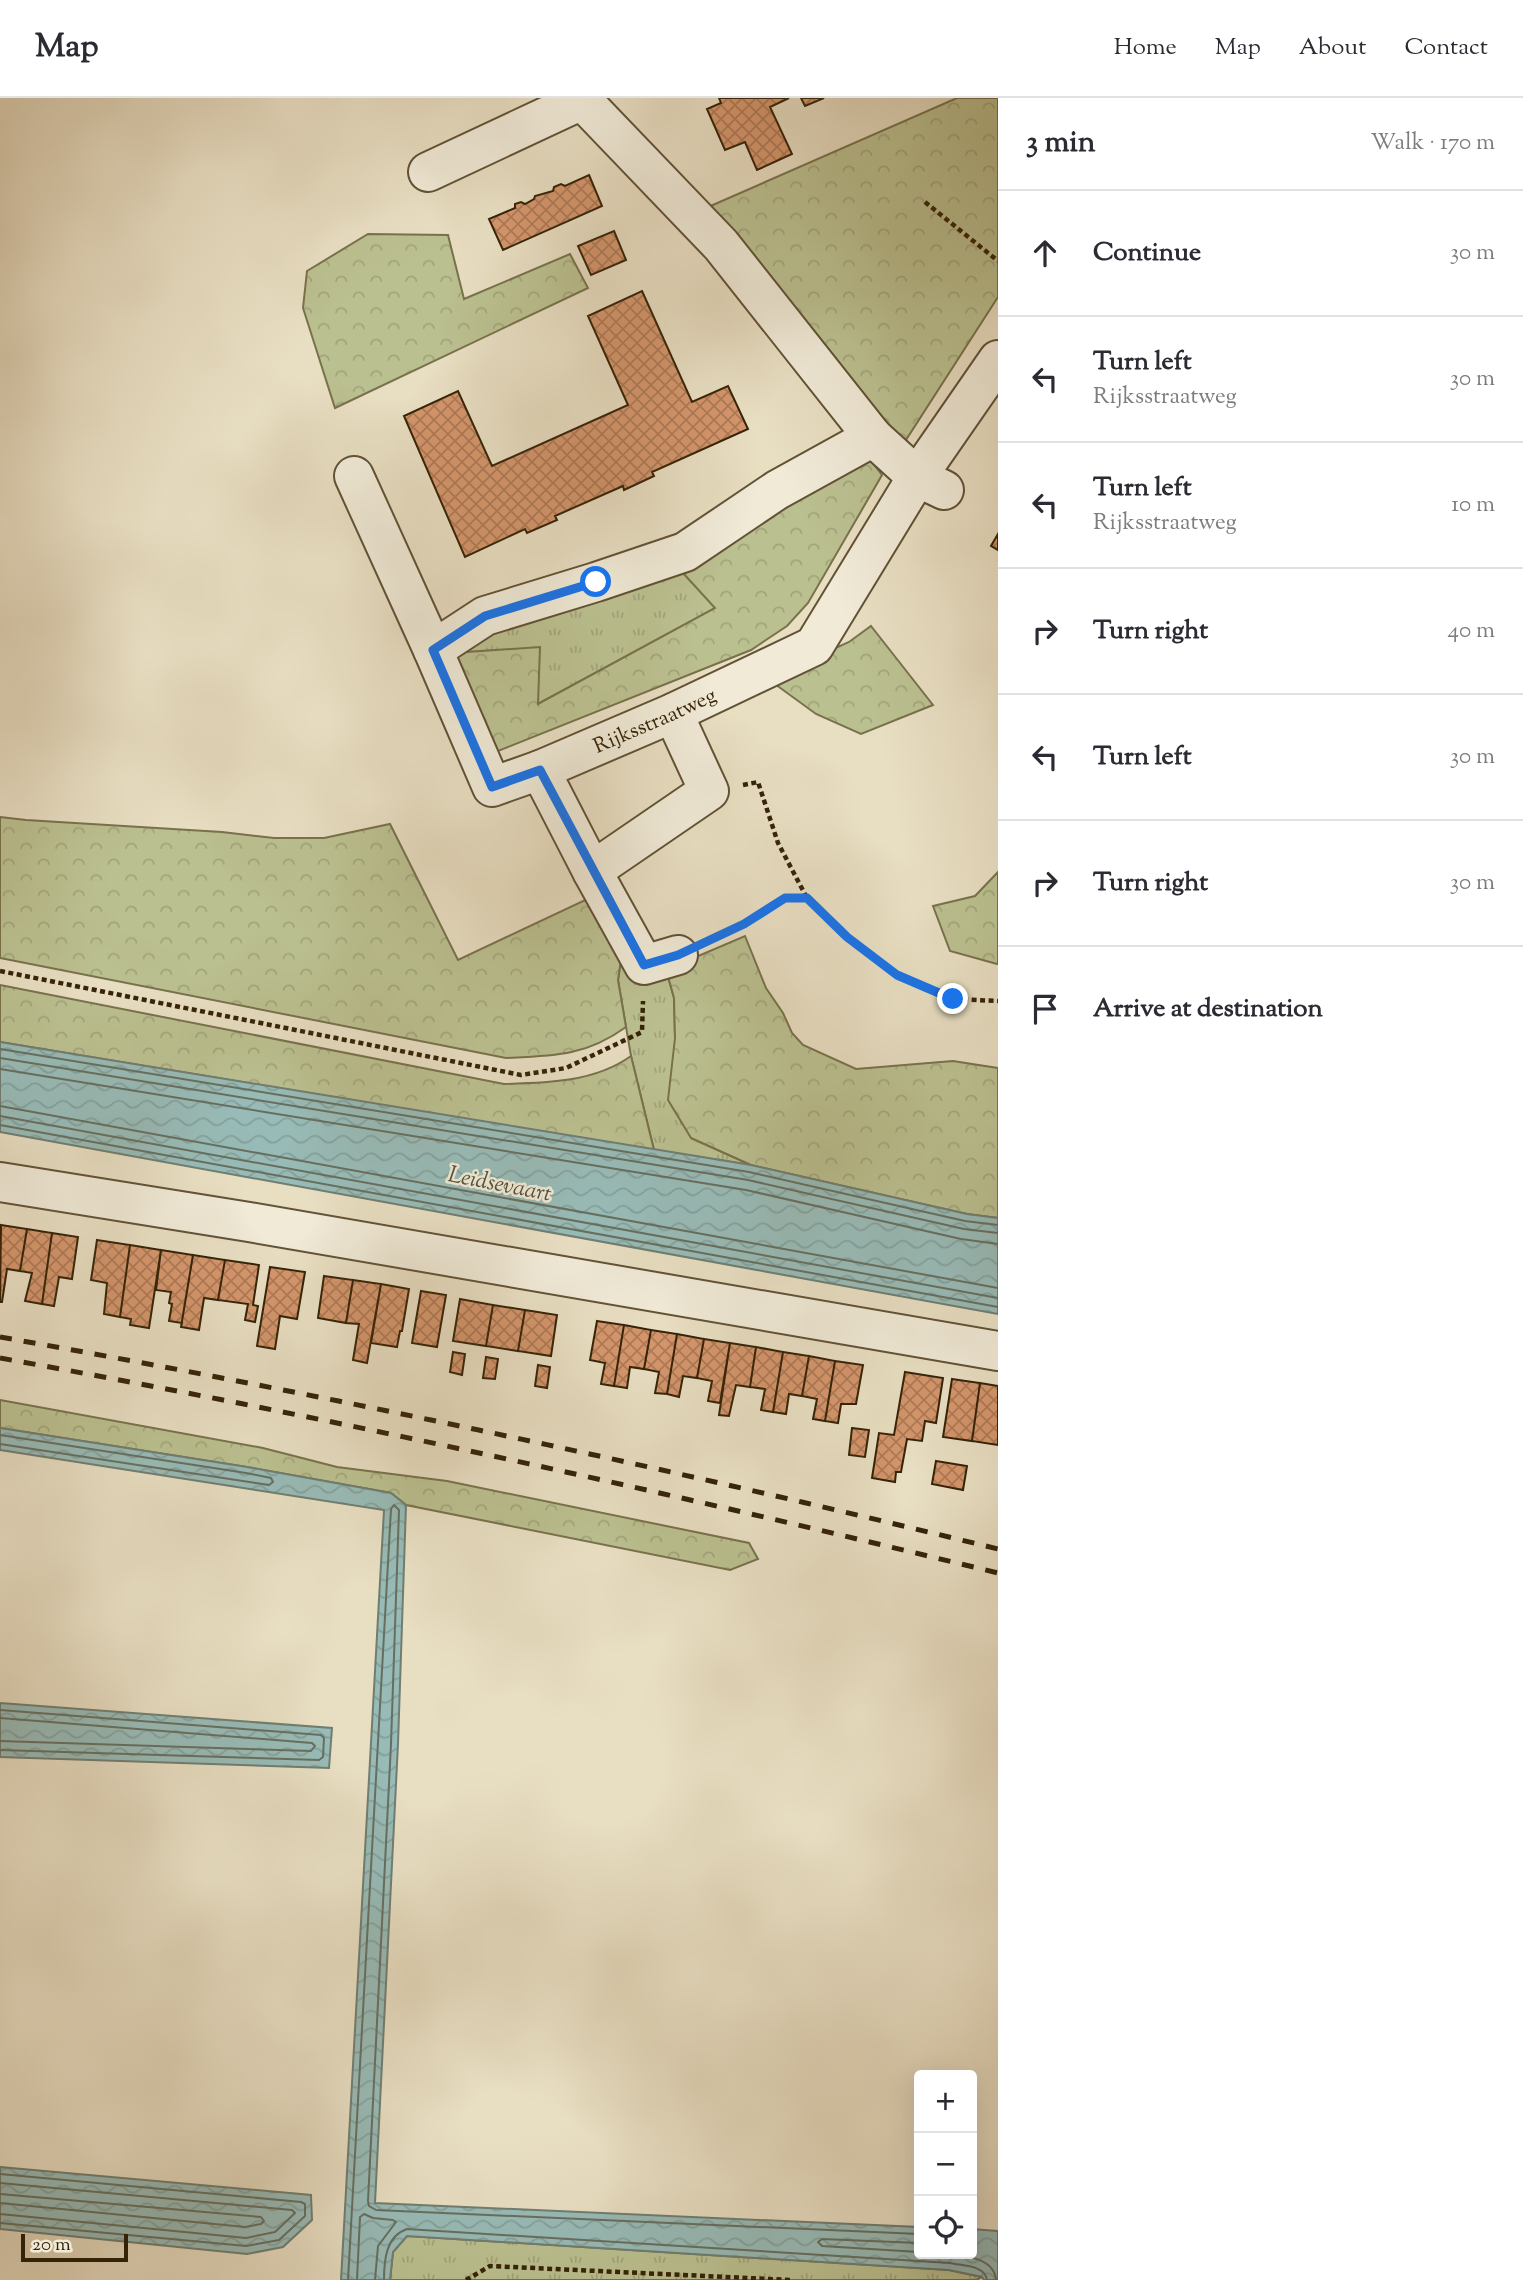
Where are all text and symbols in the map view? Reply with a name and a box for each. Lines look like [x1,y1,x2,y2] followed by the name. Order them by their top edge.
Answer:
[35,24,99,72] text: Map
[1114,31,1177,65] text: Home
[1215,31,1261,65] text: Map
[1299,31,1366,65] text: About
[1404,31,1488,65] text: Contact
[1026,122,1096,165] text: 3 min
[1370,127,1495,160] text: Walk · 170 m
[1026,234,1064,272] icon: ahead
[1093,235,1201,272] text: Continue
[1450,237,1495,270] text: 30 m
[1093,344,1192,381] text: Turn left
[1026,360,1064,398] icon: left
[1450,363,1495,396] text: 30 m
[1093,381,1237,414] text: Rijksstraatweg
[1093,470,1192,507] text: Turn left
[1026,486,1064,524] icon: left
[1451,489,1495,522] text: 10 m
[1093,507,1237,540] text: Rijksstraatweg
[580,566,611,597] route start
[1026,612,1064,650] icon: right
[1093,613,1208,650] text: Turn right
[1448,615,1495,648] text: 40 m
[589,682,722,762] street label: Rijksstraatweg
[1026,738,1064,776] icon: left
[1093,739,1192,776] text: Turn left
[1450,741,1495,774] text: 30 m
[1026,864,1064,902] icon: right
[1093,865,1208,902] text: Turn right
[1450,867,1495,900] text: 30 m
[937,983,968,1014] route end
[1026,990,1064,1028] icon: arrive
[1093,991,1323,1028] text: Arrive at destination
[445,1159,554,1212] water label: Leidsevaart
[914,2070,977,2259] map controls
[914,2070,977,2133] button: +
[914,2133,977,2196] button: −
[914,2196,977,2259] button: locate
[21,2231,128,2263] scale bar
[32,2232,71,2259] text: 20 m

